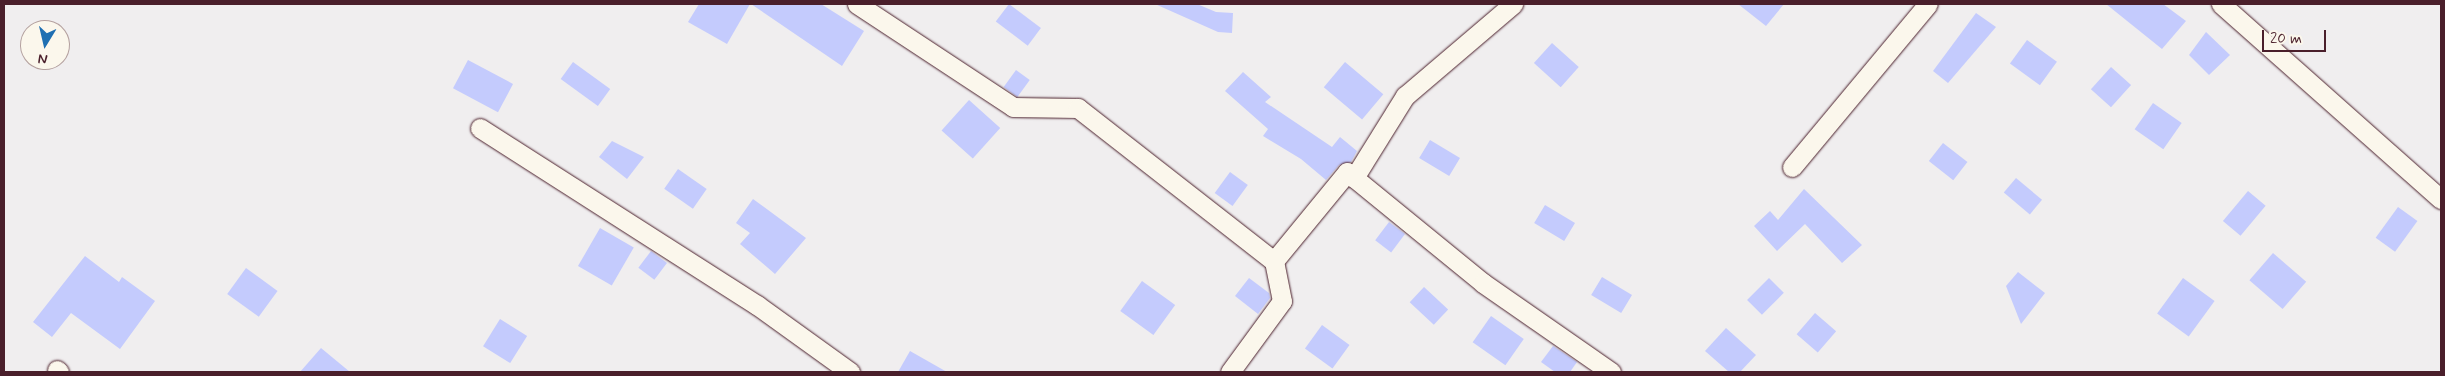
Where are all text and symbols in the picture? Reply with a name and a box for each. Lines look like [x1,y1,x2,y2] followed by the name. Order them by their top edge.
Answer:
[20,20,70,70] north arrow
[2265,20,2329,52] scale bar
[2270,29,2302,49] text: 20 m
[37,49,49,68] text: N

